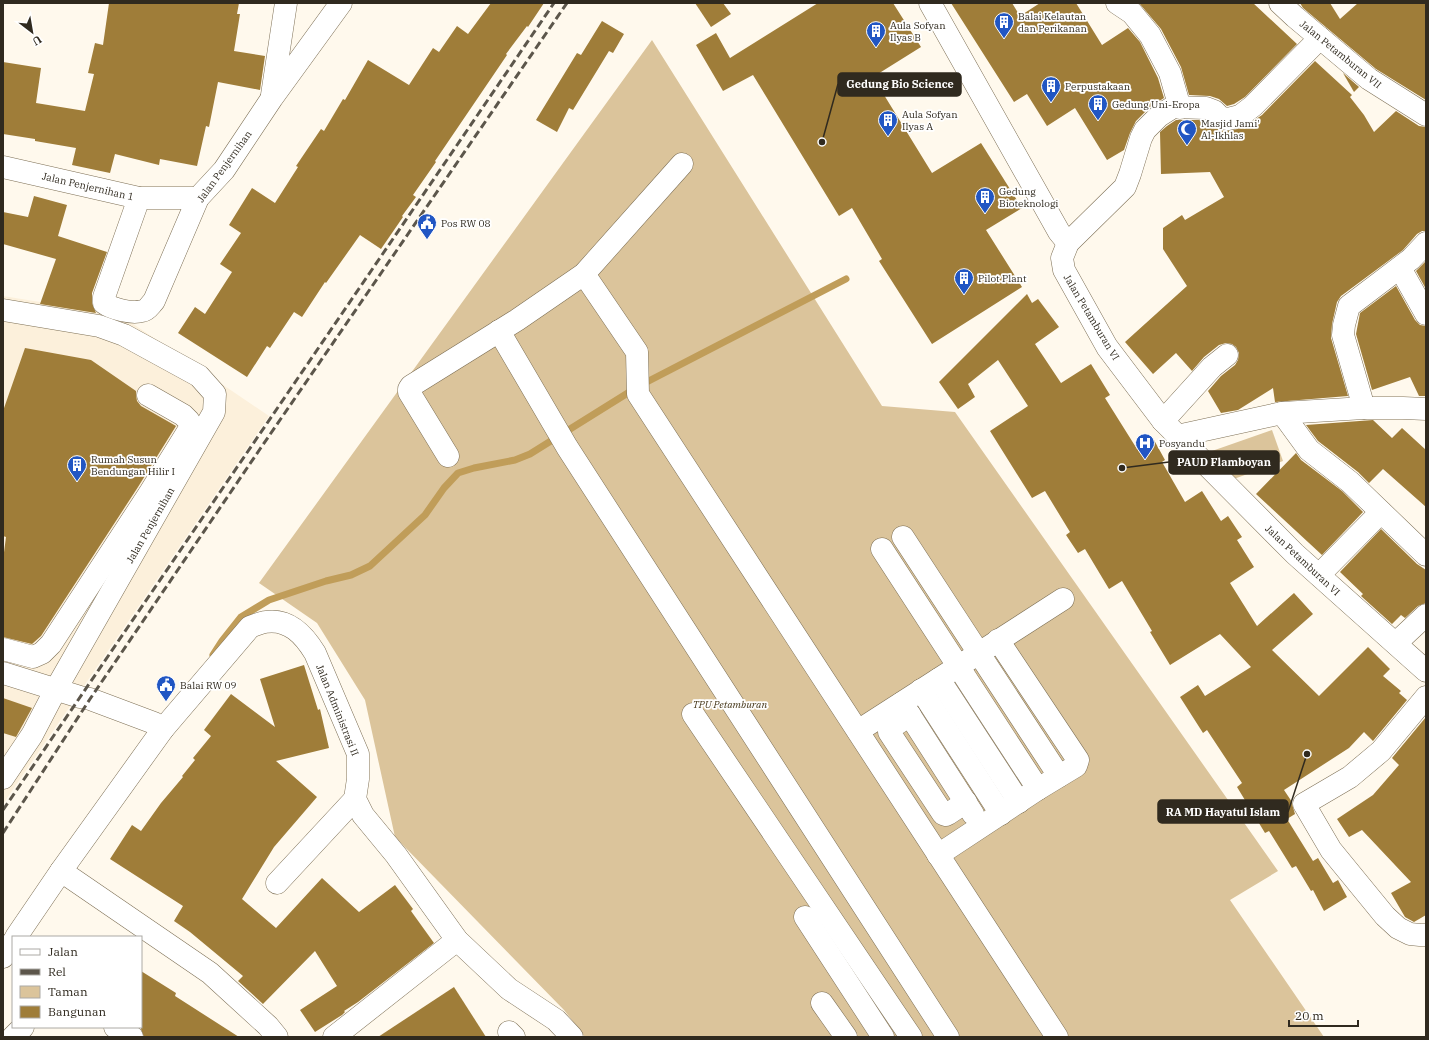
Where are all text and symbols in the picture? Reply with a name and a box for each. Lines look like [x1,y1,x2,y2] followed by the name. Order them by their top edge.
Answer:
[1018,10,1087,35] place label: Balai Kelautan dan Perikanan
[993,11,1015,39] building icon: Balai Kelautan dan Perikanan
[12,12,52,52] north arrow
[1297,17,1384,91] street label: Jalan Petamburan VII
[890,19,946,44] place label: Aula Sofyan Ilyas B
[865,20,887,48] building icon: Aula Sofyan Ilyas B
[29,32,44,49] text: U
[838,73,961,96] callout: Gedung Bio Science
[1040,75,1062,103] building icon: Perpustakaan
[846,77,954,91] text: Gedung Bio Science
[1065,80,1131,93] place label: Perpustakaan
[1087,93,1109,121] building icon: Gedung Uni-Eropa
[1112,98,1201,111] place label: Gedung Uni-Eropa
[902,108,958,133] place label: Aula Sofyan Ilyas A
[877,109,899,137] building icon: Aula Sofyan Ilyas A
[1201,117,1260,142] place label: Masjid Jami' Al-Ikhlas
[1176,118,1198,146] mosque icon: Masjid Jami' Al-Ikhlas
[194,127,255,205] street label: Jalan Penjernihan
[41,170,135,203] street label: Jalan Penjernihan 1
[999,185,1058,210] place label: Gedung Bioteknologi
[974,186,996,214] building icon: Gedung Bioteknologi
[416,212,438,240] public building icon: Pos RW 08
[441,217,490,230] place label: Pos RW 08
[953,267,975,295] building icon: Pilot Plant
[978,272,1027,285] place label: Pilot Plant
[1061,272,1122,363] street label: Jalan Petamburan VI
[1134,432,1156,460] hospital icon: Posyandu
[1159,437,1205,450] place label: Posyandu
[1169,451,1279,474] callout: PAUD Flamboyan
[91,453,175,478] place label: Rumah Susun Bendungan Hilir I
[66,454,88,482] building icon: Rumah Susun Bendungan Hilir I
[1177,455,1271,469] text: PAUD Flamboyan
[123,484,178,565] street label: Jalan Penjernihan
[1262,522,1343,599] street label: Jalan Petamburan VI
[313,662,362,758] street label: Jalan Administrasi II
[155,674,177,702] public building icon: Balai RW 09
[180,679,237,692] place label: Balai RW 09
[693,698,767,711] park label: TPU Petamburan
[1158,800,1288,823] callout: RA MD Hayatul Islam
[1166,805,1280,819] text: RA MD Hayatul Islam
[12,936,142,1028] legend
[48,944,78,959] text: Jalan
[48,964,66,979] text: Rel
[48,984,88,999] text: Taman
[1289,1002,1358,1028] scale bar
[48,1004,106,1019] text: Bangunan
[1295,1008,1324,1023] text: 20 m

